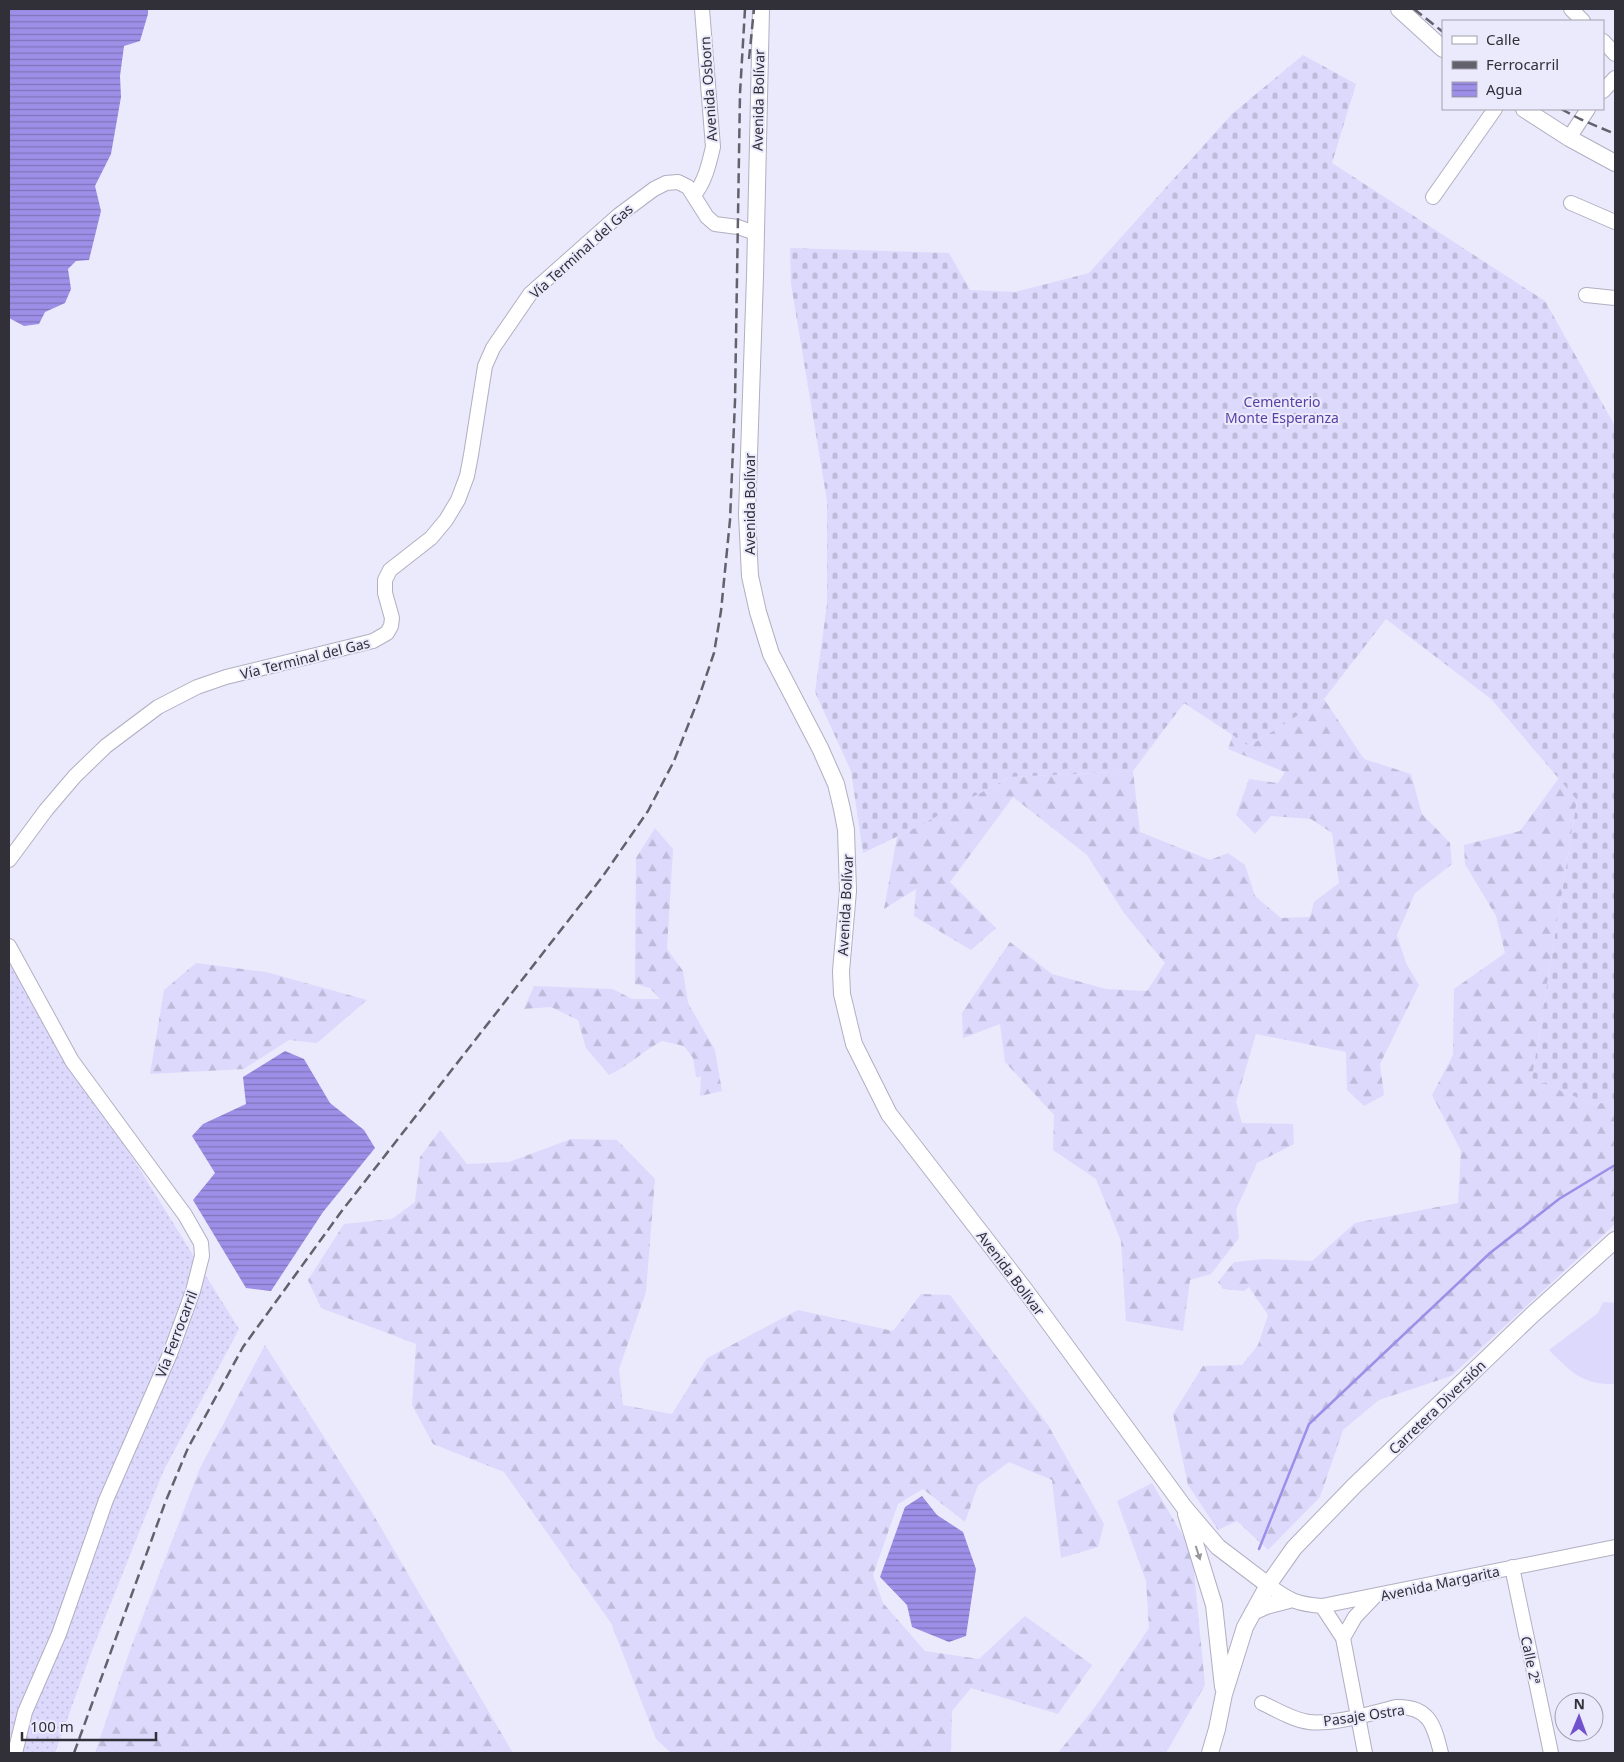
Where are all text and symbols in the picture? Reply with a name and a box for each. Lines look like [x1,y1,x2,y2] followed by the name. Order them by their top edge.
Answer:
[1442,20,1604,110] legend
[1486,29,1520,49] text: Calle
[695,36,721,142] street label: Avenida Osborn
[748,49,768,151] street label: Avenida Bolívar
[1486,54,1559,74] text: Ferrocarril
[1486,79,1523,99] text: Agua
[525,199,637,303] street label: Vía Terminal del Gas
[1225,392,1339,427] park label: Cementerio Monte Esperanza
[740,453,759,555] street label: Avenida Bolívar
[238,633,372,683] street label: Vía Terminal del Gas
[833,853,857,956] street label: Avenida Bolívar
[973,1227,1049,1320] street label: Avenida Bolívar
[151,1288,201,1380] street label: Vía Ferrocarril
[1384,1356,1490,1458] street label: Carretera Diversión
[1195,1546,1203,1561] one-way arrow
[1379,1561,1501,1605] street label: Avenida Margarita
[1517,1634,1545,1686] street label: Calle 2ª
[1554,1692,1604,1742] north arrow
[1573,1694,1585,1713] text: N
[1322,1700,1406,1730] street label: Pasaje Ostra
[22,1710,156,1742] scale bar
[30,1716,74,1736] text: 100 m

